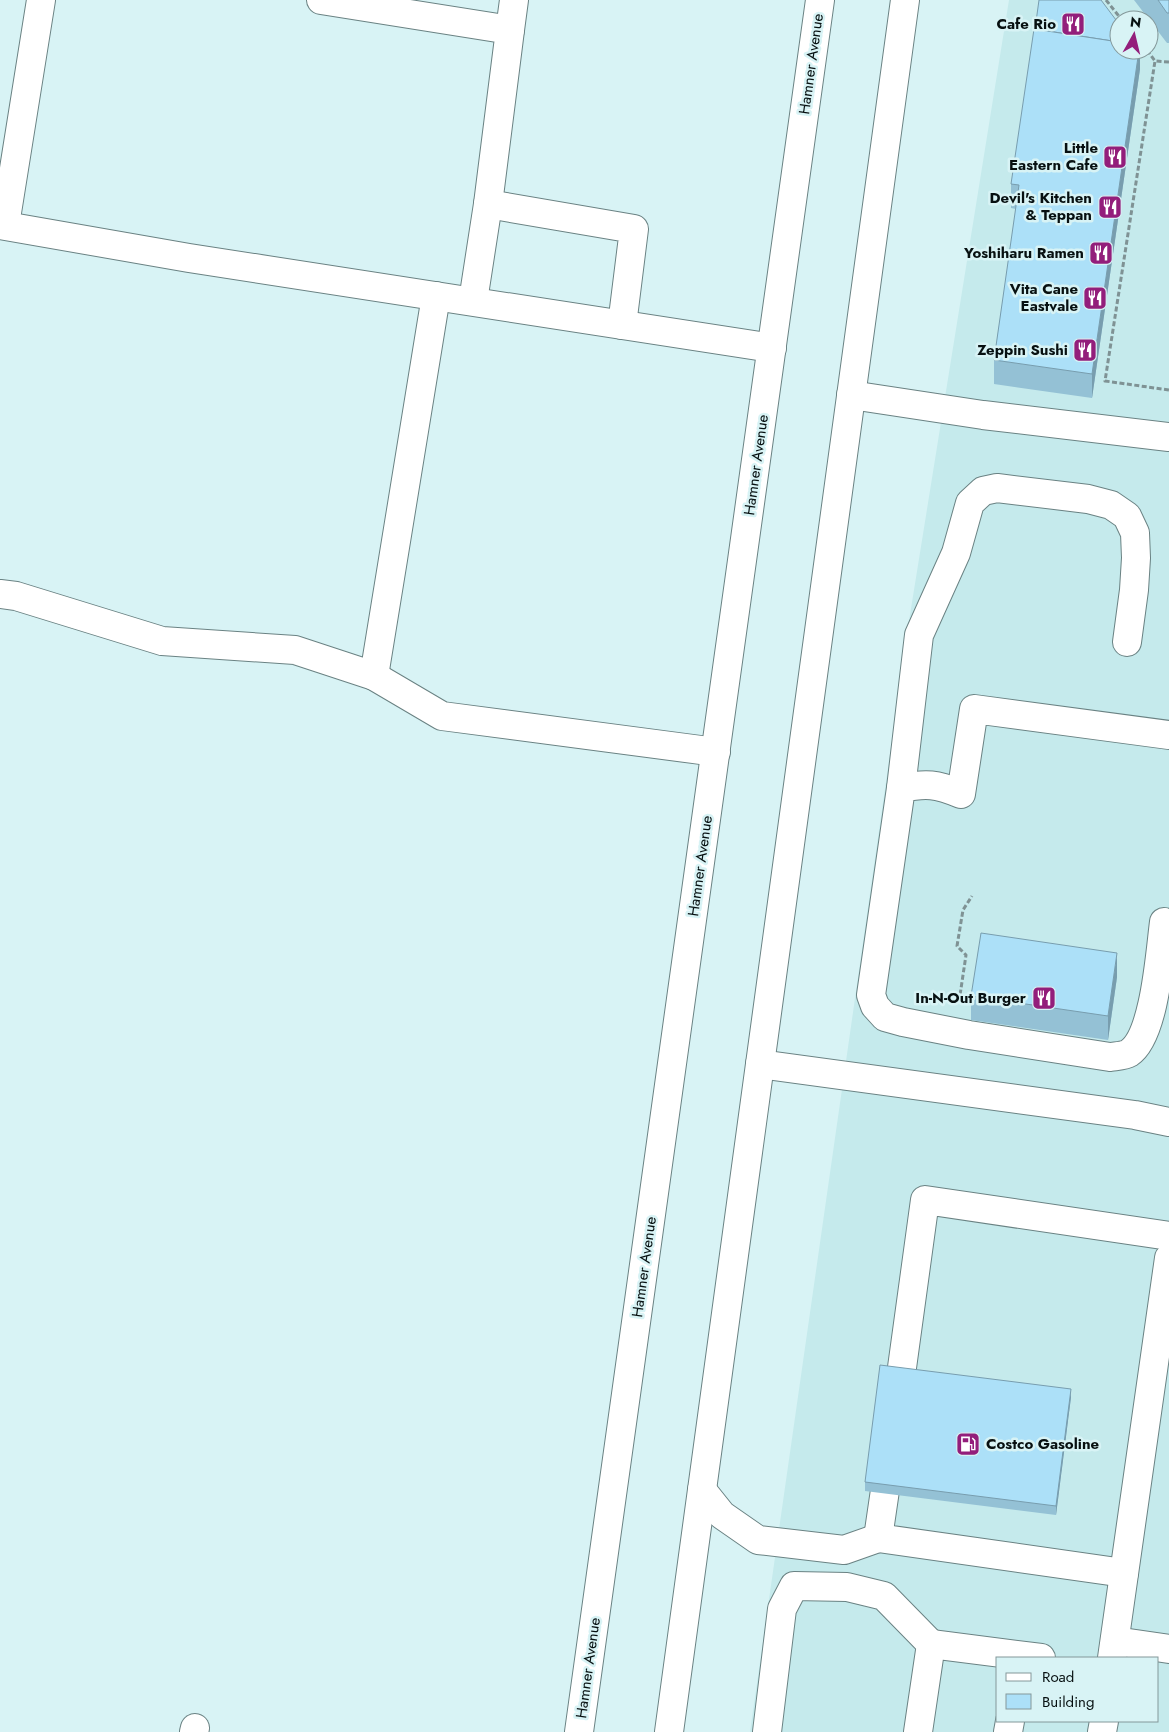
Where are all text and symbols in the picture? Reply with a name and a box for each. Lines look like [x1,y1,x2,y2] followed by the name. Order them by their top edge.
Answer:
[1109,10,1159,60] north arrow
[1060,11,1086,37] restaurant icon: Cafe Rio
[1129,11,1143,33] text: N
[793,12,829,116] street label: Hamner Avenue
[996,13,1056,35] place label: Cafe Rio
[1009,137,1098,176] place label: Little Eastern Cafe
[1102,144,1128,170] restaurant icon: Little Eastern Cafe
[990,187,1092,226] place label: Devil's Kitchen & Teppan
[1097,194,1123,220] restaurant icon: Devil's Kitchen & Teppan
[1088,240,1114,266] restaurant icon: Yoshiharu Ramen
[963,242,1084,264] place label: Yoshiharu Ramen
[1009,278,1078,317] place label: Vita Cane Eastvale
[1082,285,1108,311] restaurant icon: Vita Cane Eastvale
[1072,337,1098,363] restaurant icon: Zeppin Sushi
[977,339,1068,361] place label: Zeppin Sushi
[738,413,774,517] street label: Hamner Avenue
[682,814,718,918] street label: Hamner Avenue
[1031,985,1057,1011] restaurant icon: In-N-Out Burger
[915,987,1027,1009] place label: In-N-Out Burger
[626,1215,662,1319] street label: Hamner Avenue
[955,1431,981,1457] fuel station icon: Costco Gasoline
[986,1433,1100,1455] place label: Costco Gasoline
[570,1616,606,1720] street label: Hamner Avenue
[996,1657,1159,1722] legend
[1042,1666,1074,1688] text: Road
[1042,1691,1094,1713] text: Building

